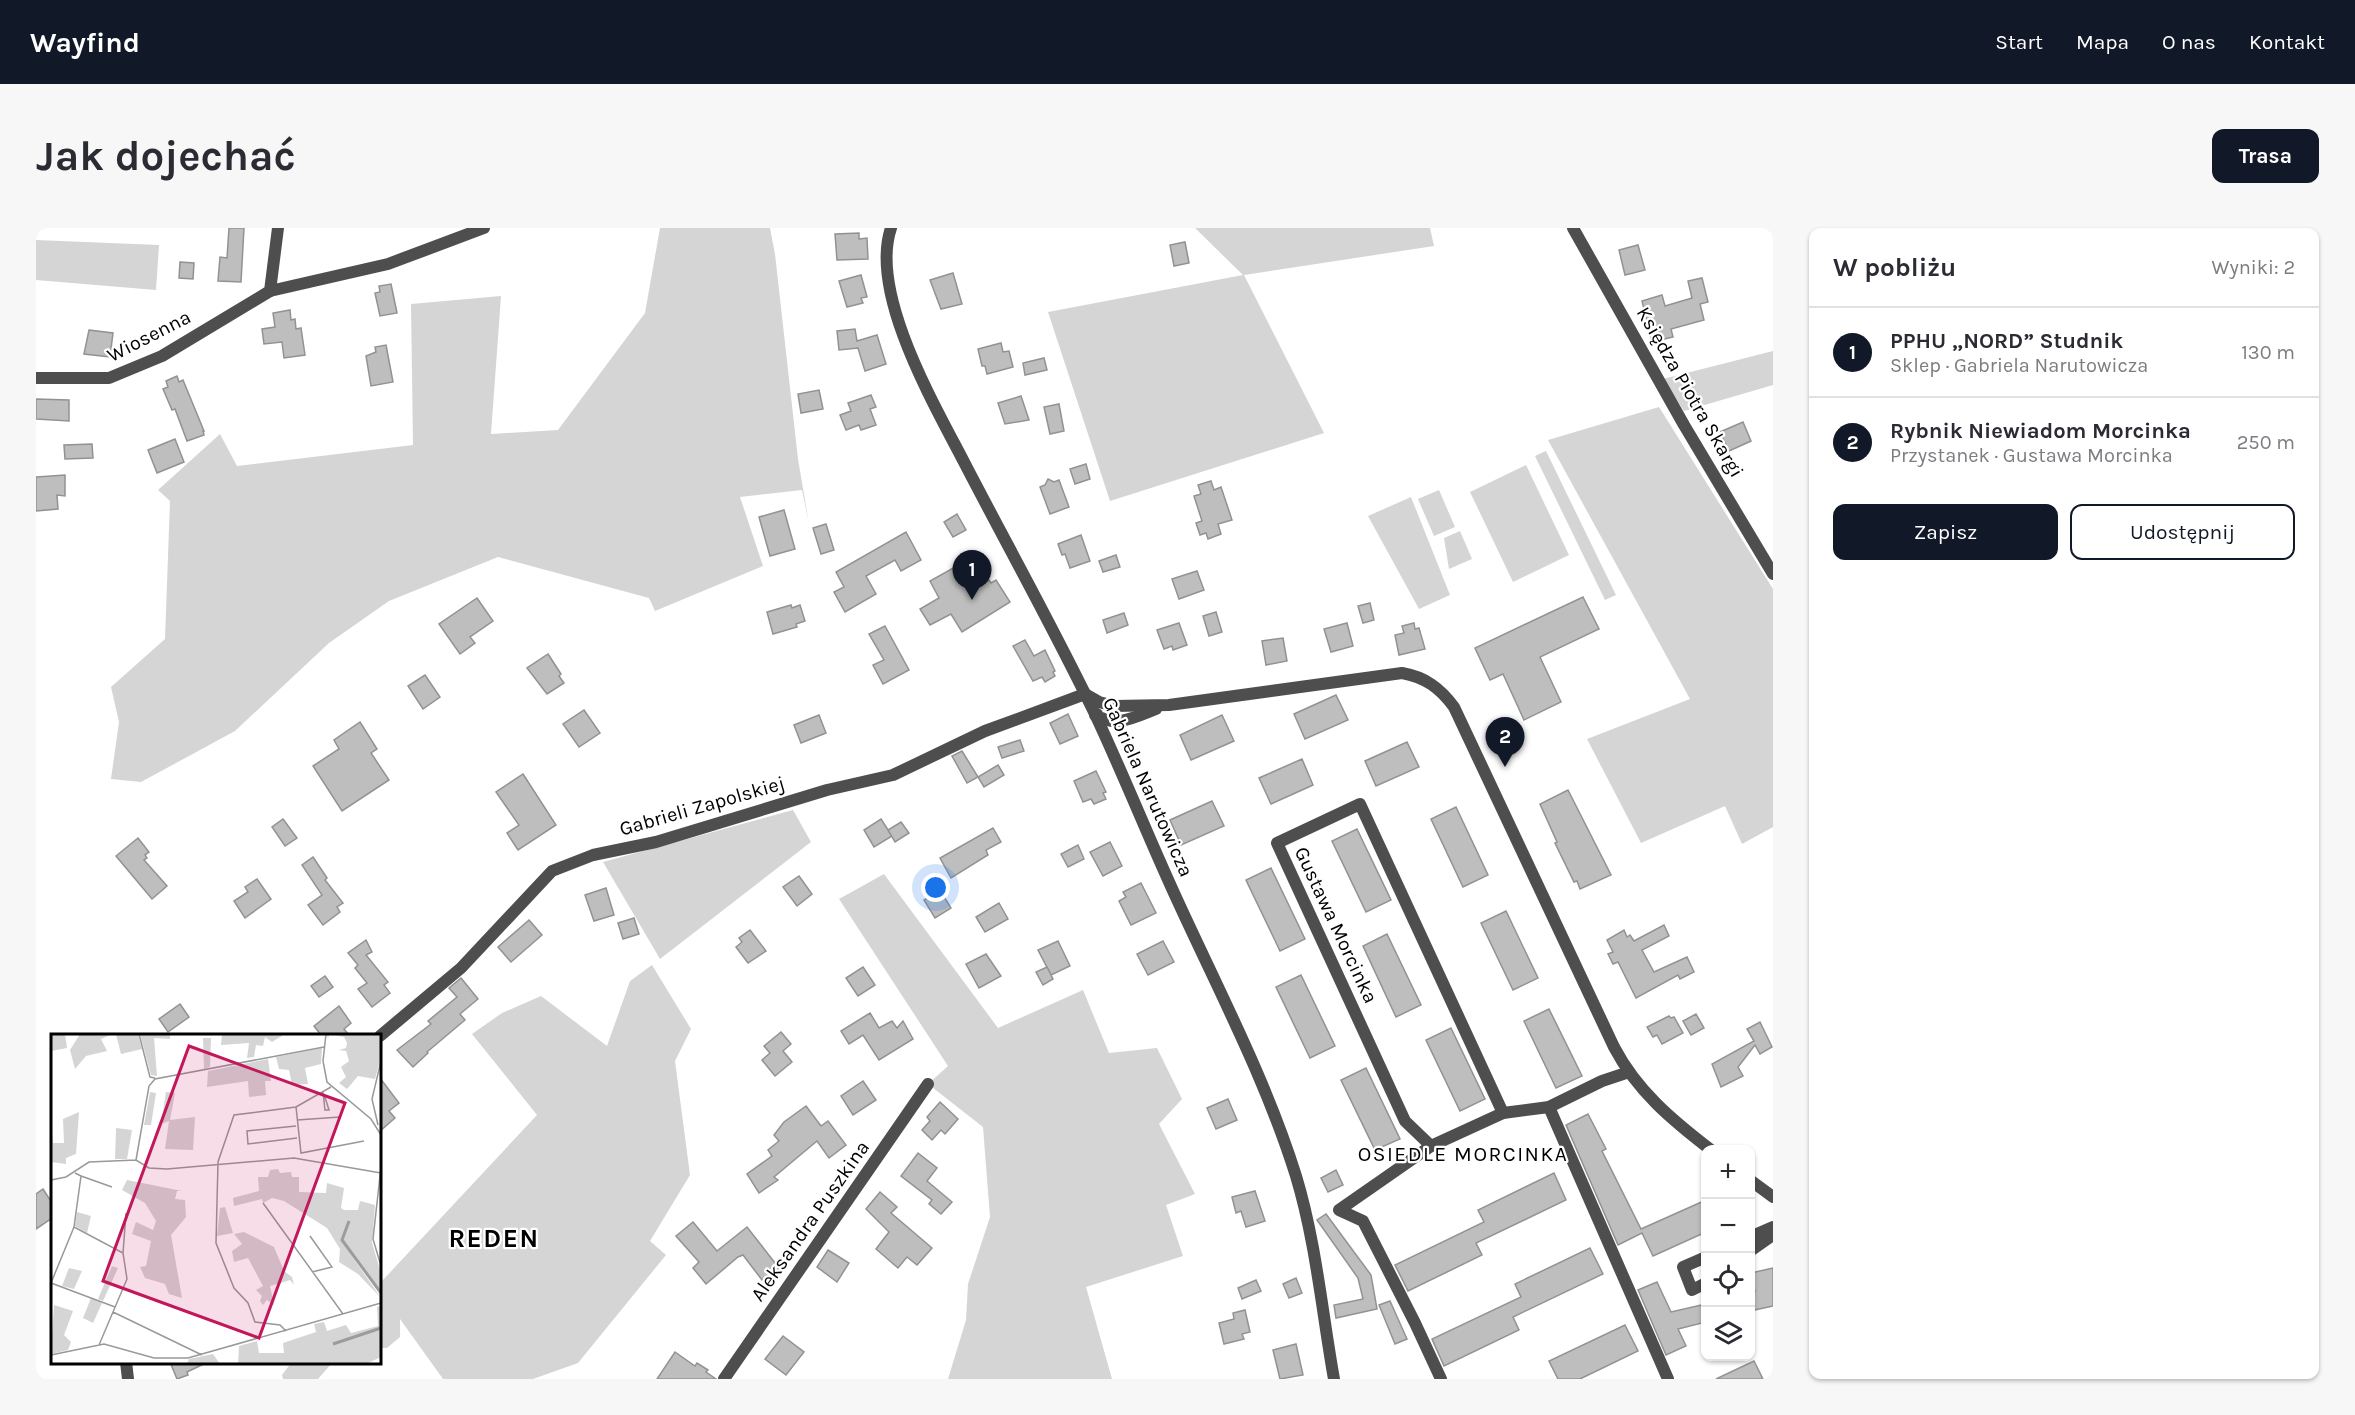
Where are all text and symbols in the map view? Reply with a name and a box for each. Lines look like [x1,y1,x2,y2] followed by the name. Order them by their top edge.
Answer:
[30,26,140,59] text: Wayfind
[1995,30,2043,54] text: Start
[2076,30,2129,54] text: Mapa
[2162,30,2216,54] text: O nas
[2249,30,2325,54] text: Kontakt
[2212,129,2319,183] button: Trasa
[36,131,296,181] text: Jak dojechać
[1833,252,1956,283] text: W pobliżu
[2212,256,2295,279] text: Wyniki: 2
[1632,303,1748,481] street label: Księdza Piotra Skargi
[103,305,195,367] street label: Wiosenna
[1890,328,2123,354] text: PPHU „NORD” Studnik
[1849,341,1856,364] text: 1
[2241,341,2295,364] text: 130 m
[1890,354,2148,377] text: Sklep · Gabriela Narutowicza
[1890,418,2191,444] text: Rybnik Niewiadom Morcinka
[1846,431,1859,454] text: 2
[2237,431,2295,454] text: 250 m
[1890,444,2173,467] text: Przystanek · Gustawa Morcinka
[1833,504,2058,560] button: Zapisz
[2070,504,2295,560] button: Udostępnij
[952,550,992,600] pin: 1
[1098,694,1198,880] street label: Gabriela Narutowicza
[1486,718,1524,767] pin: 2
[617,771,787,841] street label: Gabrieli Zapolskiej
[1290,843,1382,1007] street label: Gustawa Morcinka
[921,873,950,902] your location
[51,1034,381,1364] inset map
[746,1136,874,1306] street label: Aleksandra Puszkina
[1358,1142,1568,1166] district label: OSIEDLE MORCINKA
[1701,1145,1755,1361] map controls
[1701,1145,1755,1199] button: +
[1701,1199,1755,1253] button: −
[448,1223,540,1254] district label: REDEN
[1701,1253,1755,1307] button: locate
[1701,1307,1755,1361] button: layers

